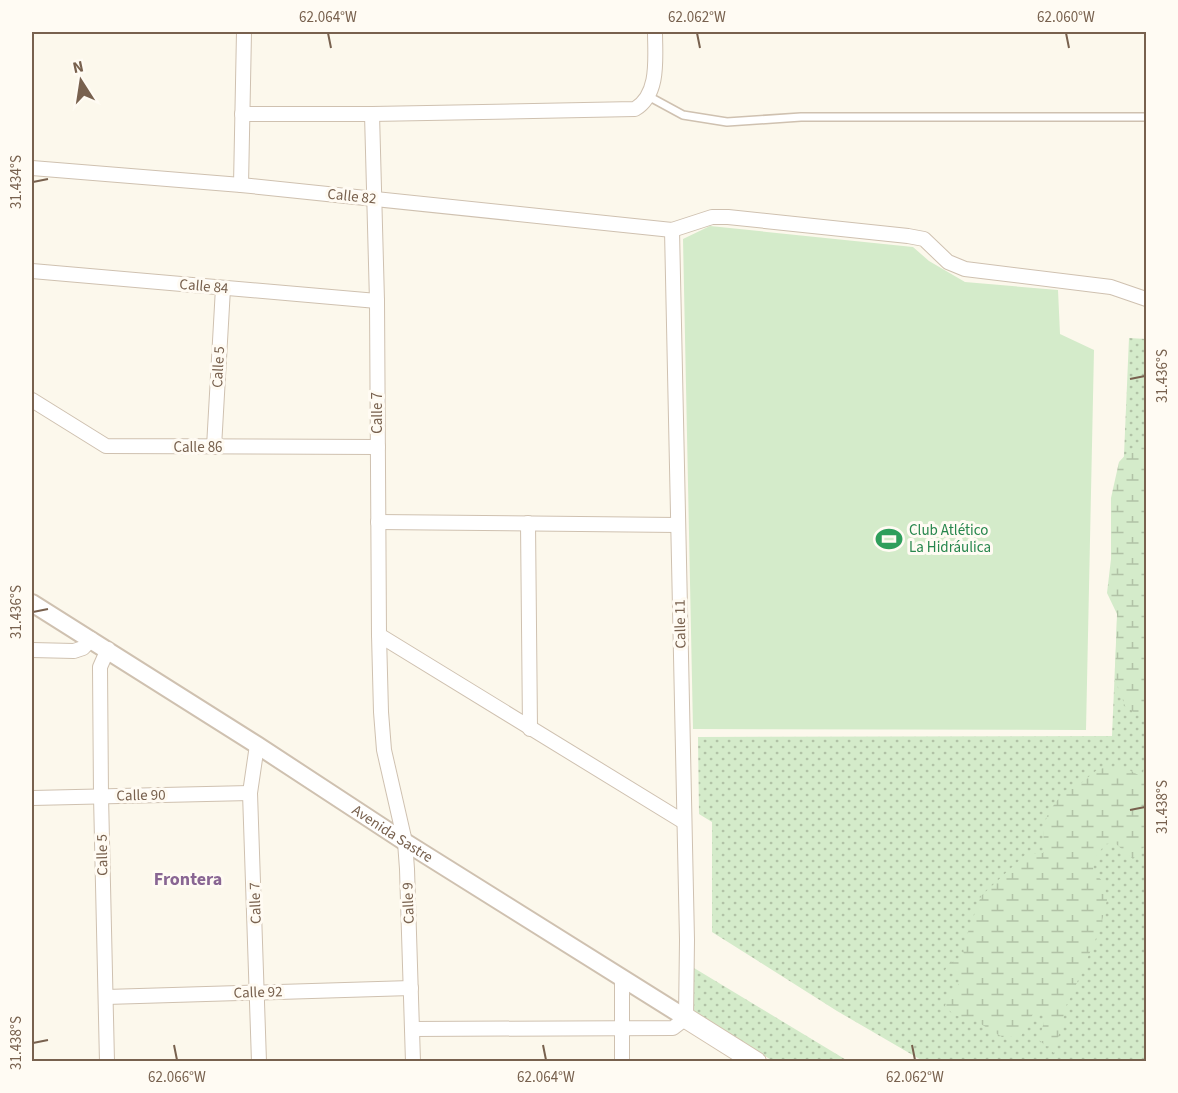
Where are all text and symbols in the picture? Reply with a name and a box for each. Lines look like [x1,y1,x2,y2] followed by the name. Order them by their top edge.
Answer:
[299,7,357,28] text: 62.064°W
[668,7,726,28] text: 62.062°W
[1037,7,1095,28] text: 62.060°W
[51,51,111,111] north arrow
[71,55,86,79] text: N
[6,155,27,209] text: 31.434°S
[326,183,377,210] street label: Calle 82
[179,274,230,299] street label: Calle 84
[207,346,230,388] street label: Calle 5
[1152,349,1173,403] text: 31.436°S
[367,392,388,434] street label: Calle 7
[173,437,223,458] street label: Calle 86
[909,520,991,558] place label: Club Atlético La Hidráulica
[874,524,904,554] sports icon: Club Atlético La Hidráulica
[6,585,27,639] text: 31.436°S
[670,599,691,649] street label: Calle 11
[1152,780,1173,834] text: 31.438°S
[116,785,166,806] street label: Calle 90
[348,800,437,868] street label: Avenida Sastre
[92,834,113,876] street label: Calle 5
[154,867,222,892] district label: Frontera
[244,882,267,924] street label: Calle 7
[397,882,420,924] street label: Calle 9
[233,981,283,1004] street label: Calle 92
[6,1016,27,1070] text: 31.438°S
[148,1067,206,1088] text: 62.066°W
[517,1067,575,1088] text: 62.064°W
[886,1067,944,1088] text: 62.062°W

